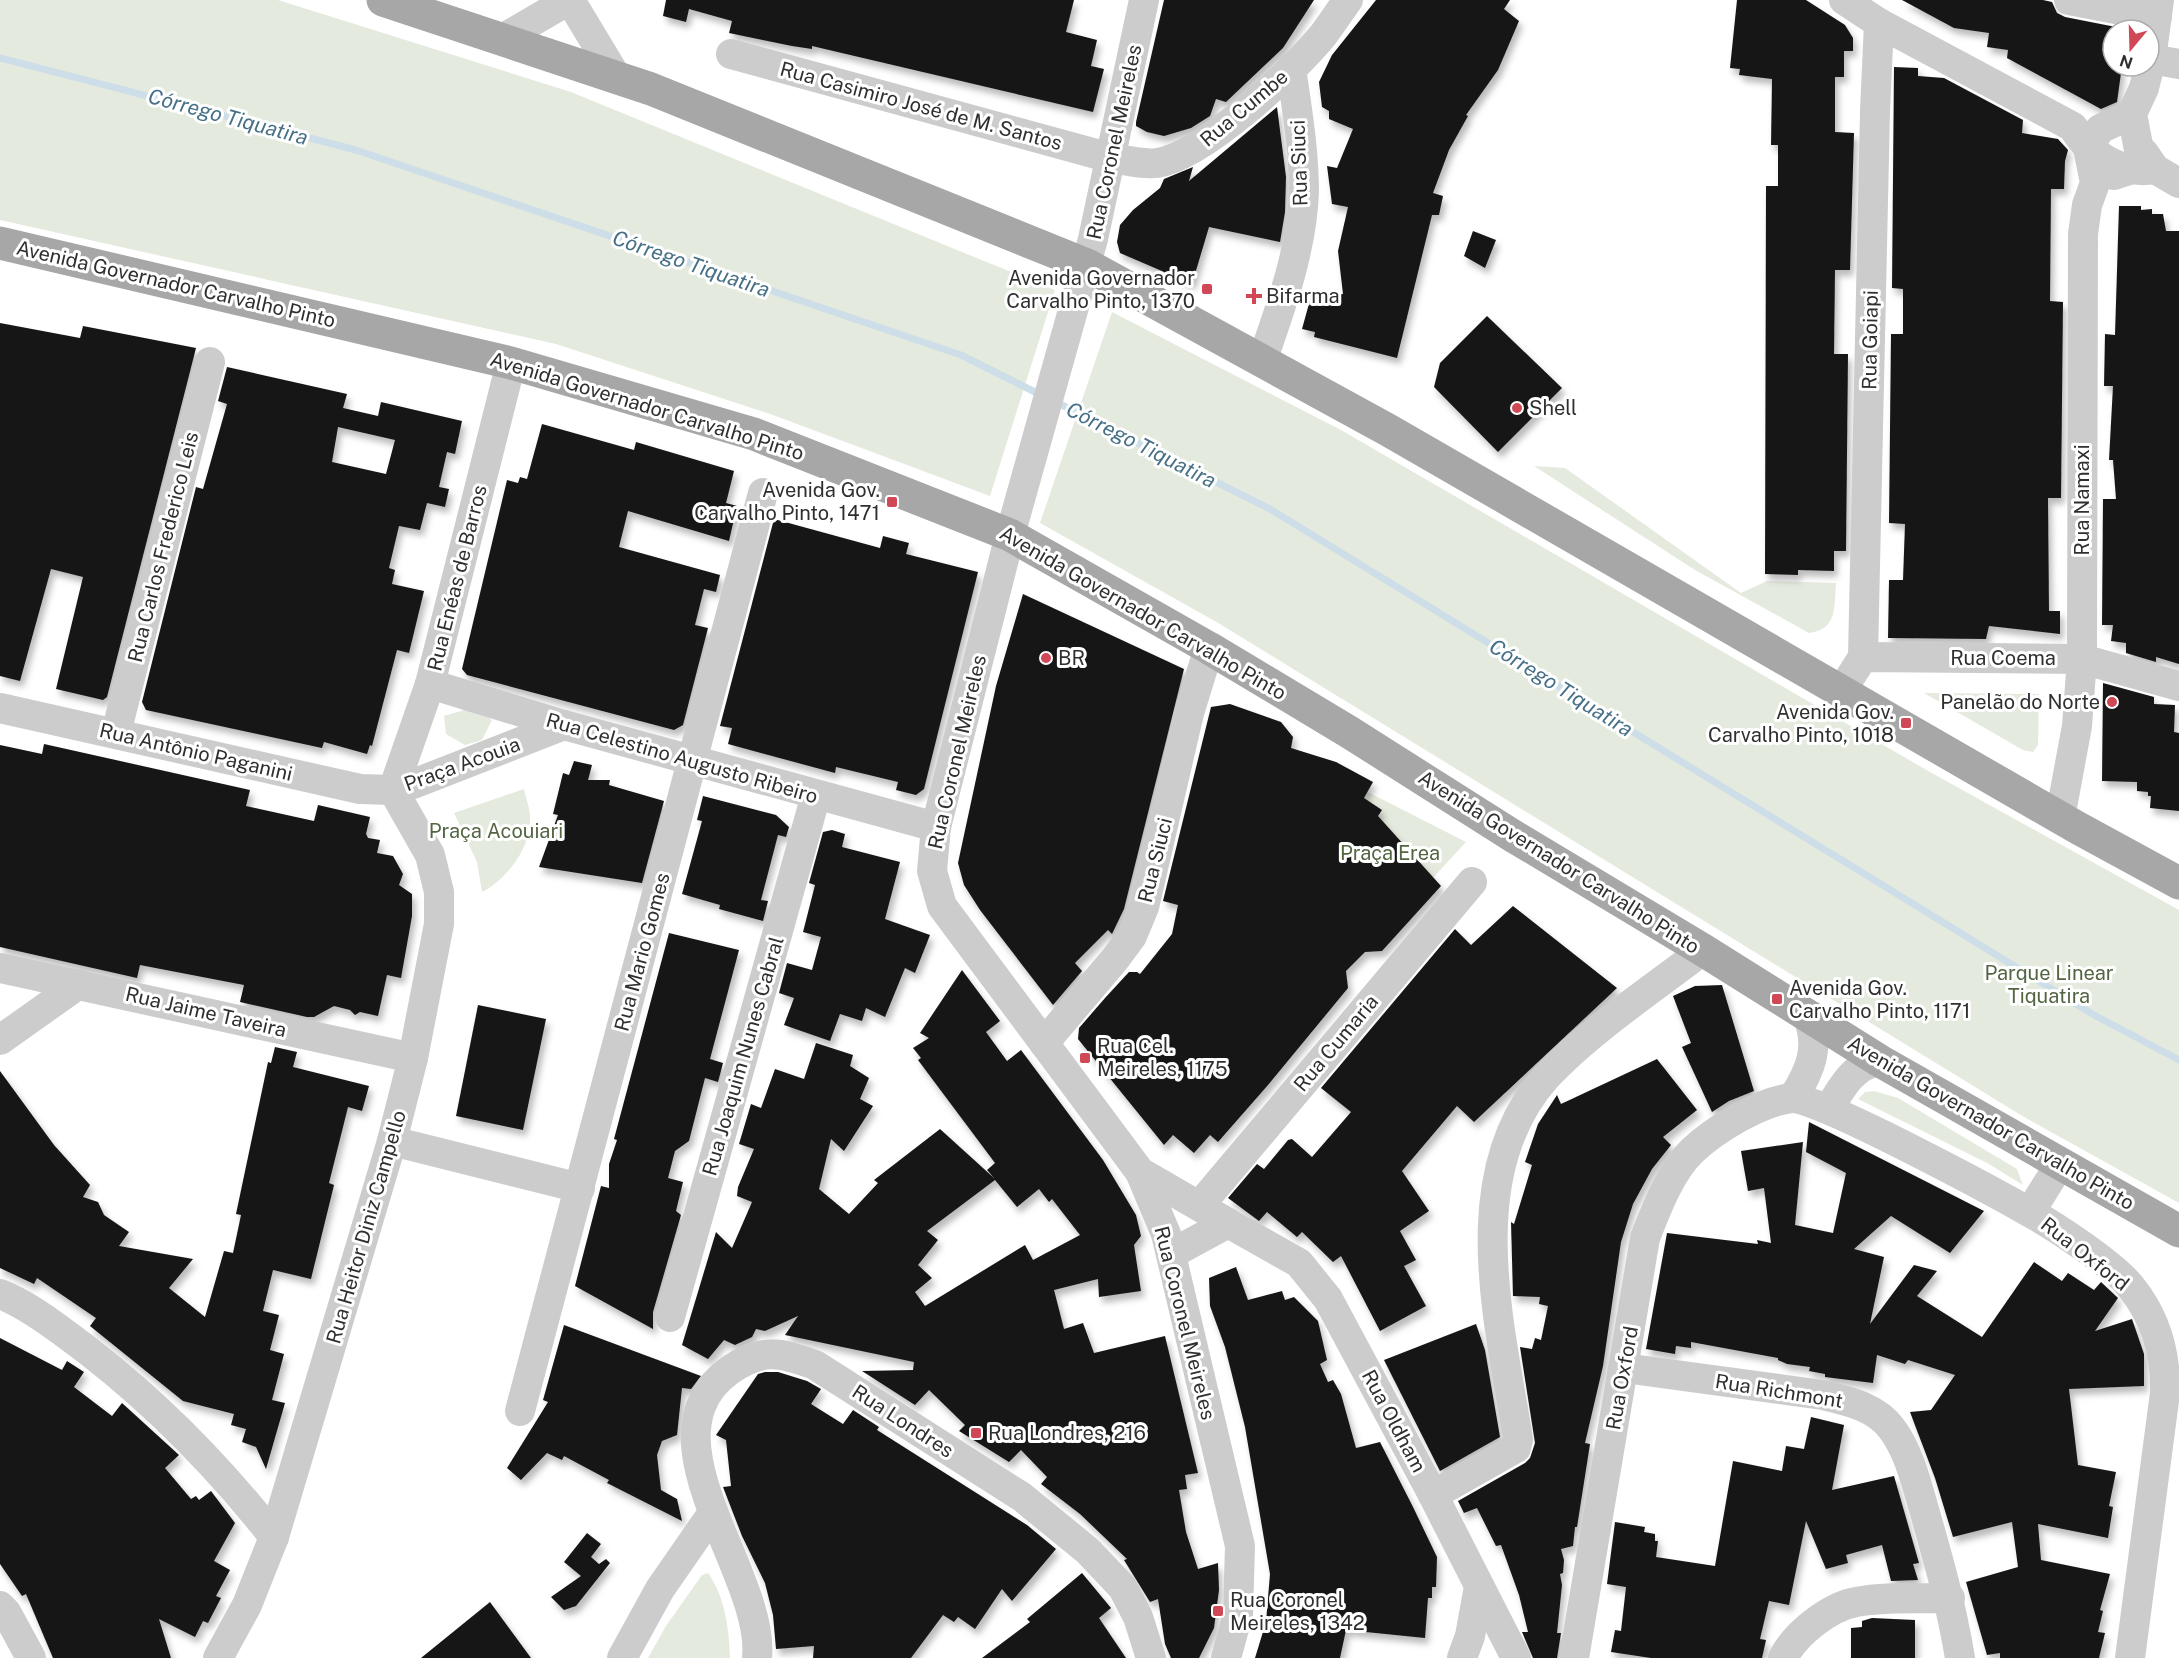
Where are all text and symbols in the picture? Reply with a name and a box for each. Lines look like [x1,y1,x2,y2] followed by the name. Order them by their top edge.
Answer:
[2101,18,2161,78] north arrow
[1082,42,1146,242] street label: Rua Coronel Meireles
[2117,51,2135,73] text: N
[777,57,1065,155] street label: Rua Casimiro José de M. Santos
[1195,64,1293,152] street label: Rua Cumbe
[145,83,311,150] water label: Córrego Tiquatira
[1285,119,1313,207] street label: Rua Siuci
[609,225,773,302] water label: Córrego Tiquatira
[14,236,338,332] street label: Avenida Governador Carvalho Pinto
[1006,266,1195,313] place label: Avenida Governador Carvalho Pinto, 1370
[1200,282,1214,296] marker: Avenida Governador Carvalho Pinto, 1370
[1266,284,1340,308] place label: Bifarma
[1247,289,1261,303] marker: Bifarma
[1857,290,1883,390] street label: Rua Goiapi
[487,347,807,465] street label: Avenida Governador Carvalho Pinto
[1062,396,1220,493] water label: Córrego Tiquatira
[1529,396,1577,420] place label: Shell
[1510,401,1524,415] marker: Shell
[123,429,203,665] street label: Rua Carlos Frederico Leis
[2070,444,2094,556] street label: Rua Namaxi
[694,478,880,525] place label: Avenida Gov. Carvalho Pinto, 1471
[422,483,492,673] street label: Rua Enéas de Barros
[885,495,899,509] marker: Avenida Gov. Carvalho Pinto, 1471
[995,521,1291,705] street label: Avenida Governador Carvalho Pinto
[1485,633,1638,742] water label: Córrego Tiquatira
[1058,646,1085,670] place label: BR
[1950,646,2056,670] street label: Rua Coema
[1039,651,1053,665] marker: BR
[923,653,991,851] street label: Rua Coronel Meireles
[1940,690,2100,714] place label: Panelão do Norte
[2105,695,2119,709] marker: Panelão do Norte
[1708,700,1894,747] place label: Avenida Gov. Carvalho Pinto, 1018
[543,708,821,808] street label: Rua Celestino Augusto Ribeiro
[1899,716,1913,730] marker: Avenida Gov. Carvalho Pinto, 1018
[97,718,295,786] street label: Rua Antônio Paganini
[401,732,523,796] street label: Praça Acouia
[1414,765,1704,959] street label: Avenida Governador Carvalho Pinto
[1133,815,1177,905] street label: Rua Siuci
[429,819,563,843] park label: Praça Acouiari
[1340,841,1440,865] park label: Praça Erea
[609,870,675,1034] street label: Rua Mario Gomes
[697,934,789,1178] street label: Rua Joaquim Nunes Cabral
[1984,961,2114,1008] park label: Parque Linear Tiquatira
[1789,976,1970,1023] place label: Avenida Gov. Carvalho Pinto, 1171
[123,982,289,1042] street label: Rua Jaime Taveira
[1289,990,1383,1096] street label: Rua Cumaria
[1770,992,1784,1006] marker: Avenida Gov. Carvalho Pinto, 1171
[1843,1031,2139,1215] street label: Avenida Governador Carvalho Pinto
[1097,1034,1228,1081] place label: Rua Cel. Meireles, 1175
[1078,1051,1092,1065] marker: Rua Cel. Meireles, 1175
[321,1108,411,1346] street label: Rua Heitor Diniz Campello
[2036,1212,2134,1296] street label: Rua Oxford
[1149,1224,1221,1422] street label: Rua Coronel Meireles
[1601,1324,1643,1432] street label: Rua Oxford
[1357,1366,1431,1476] street label: Rua Oldham
[1713,1369,1845,1413] street label: Rua Richmont
[848,1379,958,1463] street label: Rua Londres
[988,1421,1146,1445] place label: Rua Londres, 216
[969,1426,983,1440] marker: Rua Londres, 216
[1230,1588,1365,1635] place label: Rua Coronel Meireles, 1342
[1211,1604,1225,1618] marker: Rua Coronel Meireles, 1342

